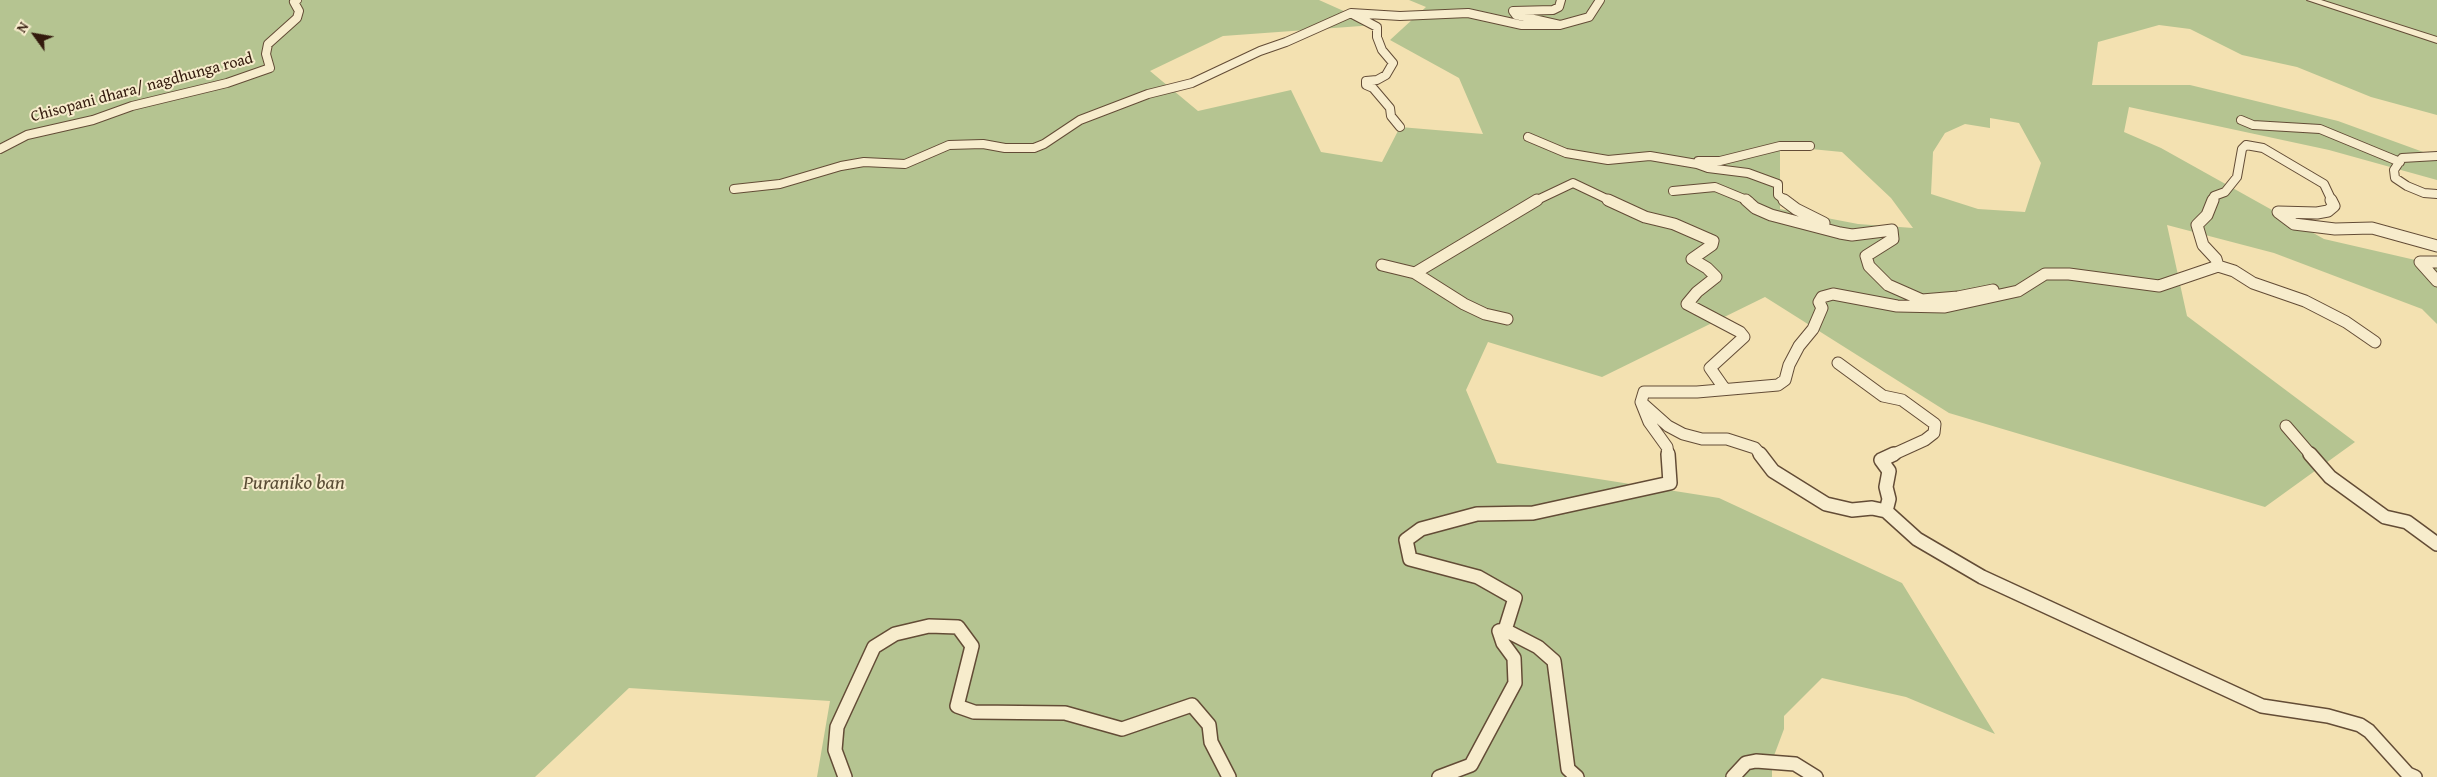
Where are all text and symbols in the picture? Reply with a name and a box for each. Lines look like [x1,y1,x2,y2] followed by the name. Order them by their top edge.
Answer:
[10,10,60,60] north arrow
[11,18,33,36] text: N
[29,49,255,127] street label: Chisopani dhara/ nagdhunga road
[243,472,345,496] park label: Puraniko ban

